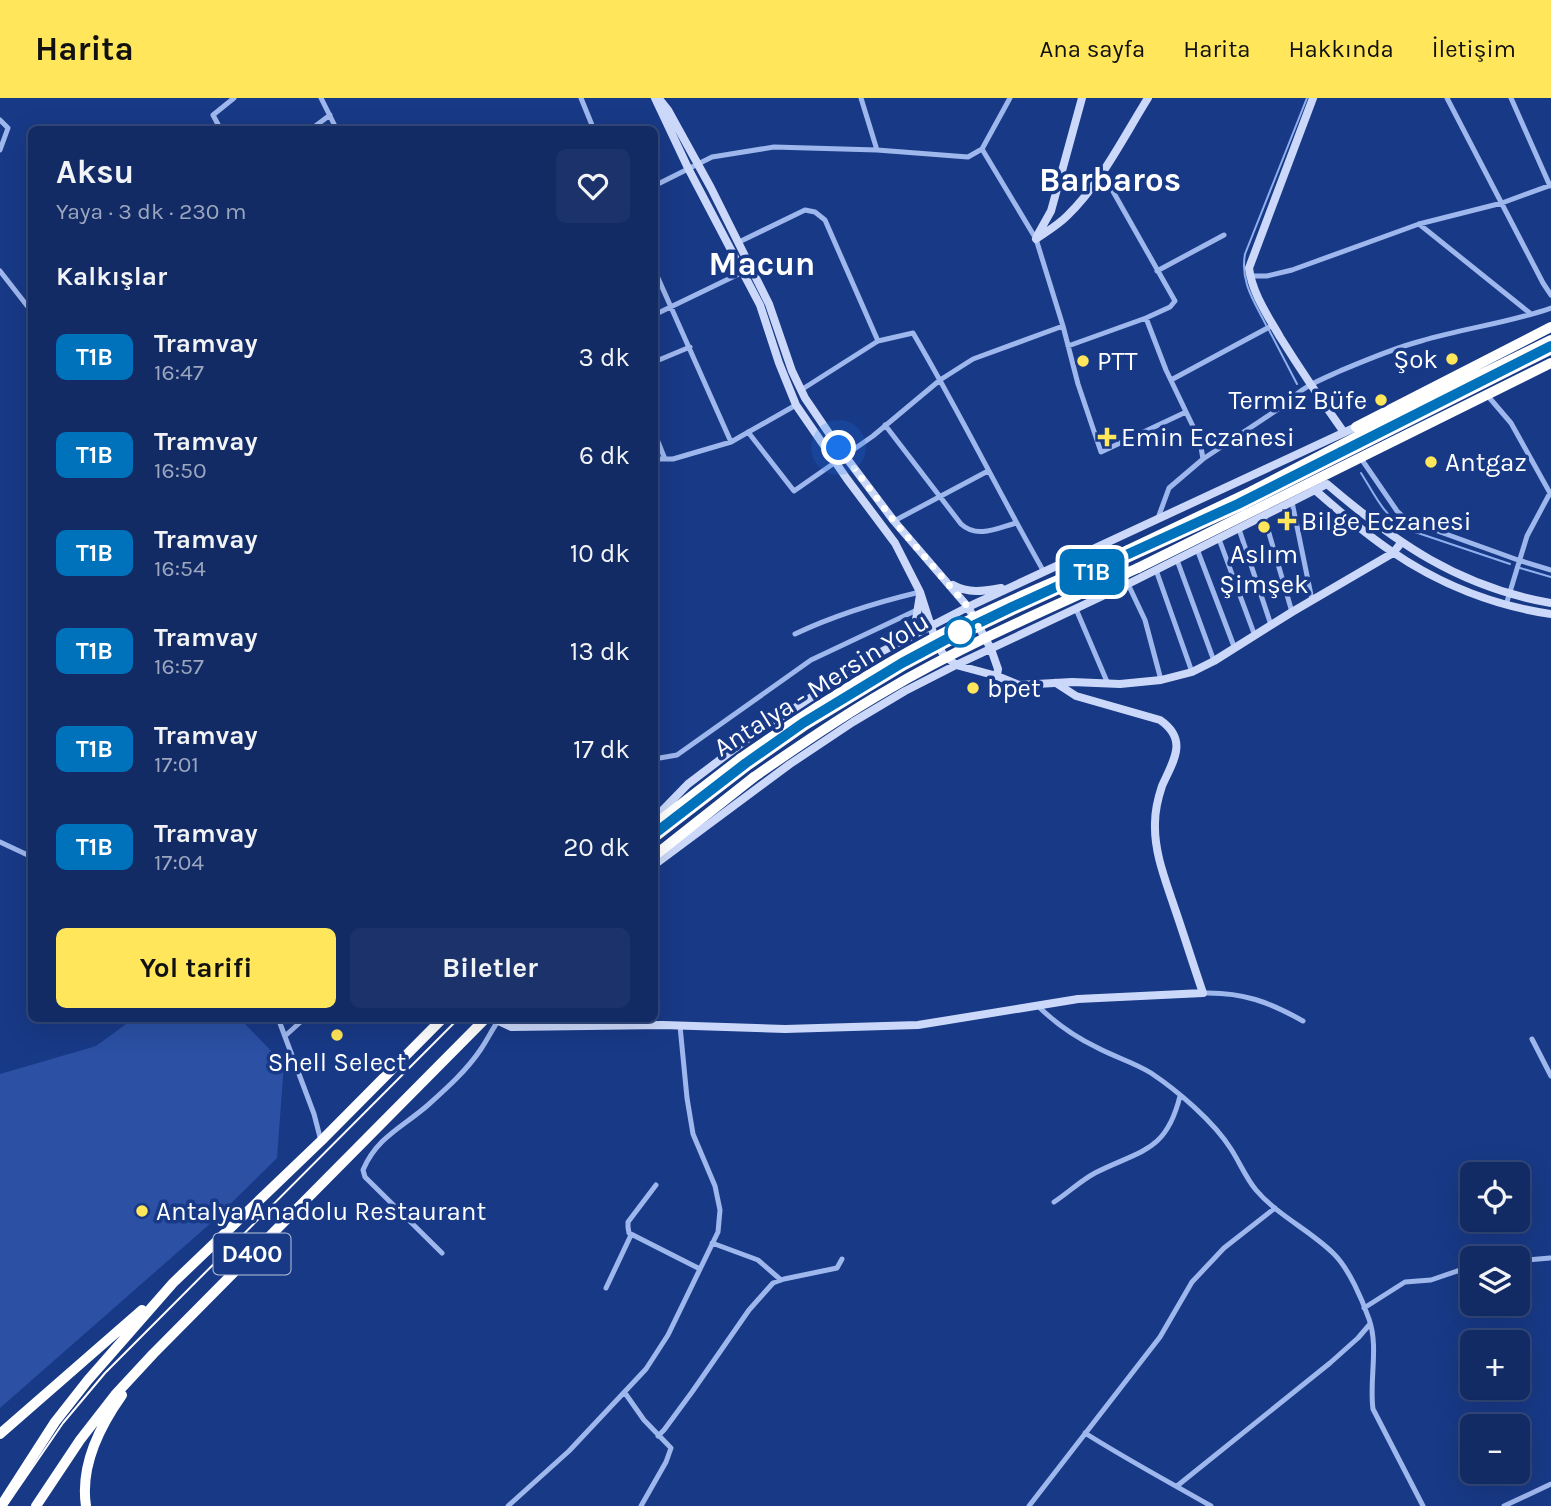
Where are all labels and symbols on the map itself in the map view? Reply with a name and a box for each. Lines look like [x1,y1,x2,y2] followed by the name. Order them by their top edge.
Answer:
[1039,161,1181,199] district label: Barbaros
[709,245,815,283] district label: Macun
[1393,344,1438,375] place label: Şok
[1097,346,1137,377] place label: PTT
[1444,351,1460,367] marker: Şok
[1075,353,1091,369] marker: PTT
[1228,385,1367,416] place label: Termiz Büfe
[1373,392,1389,408] marker: Termiz Büfe
[1121,422,1295,453] place label: Emin Eczanesi
[1099,429,1115,445] marker: Emin Eczanesi
[821,430,856,465] your location
[1445,447,1527,478] place label: Antgaz
[1423,454,1439,470] marker: Antgaz
[1301,506,1472,537] place label: Bilge Eczanesi
[1279,513,1295,529] marker: Bilge Eczanesi
[1256,519,1272,535] marker: Aslım Şimşek
[1219,539,1309,600] place label: Aslım Şimşek
[1052,549,1132,595] line badge: T1B
[708,606,934,763] street label: Antalya - Mersin Yolu
[945,617,975,647] unlabelled marker
[987,673,1041,704] place label: bpet
[965,680,981,696] marker: bpet
[329,1027,345,1043] marker: Shell Select
[268,1047,406,1078] place label: Shell Select
[156,1196,487,1227] place label: Antalya Anadolu Restaurant
[134,1203,150,1219] marker: Antalya Anadolu Restaurant
[214,1234,290,1274] road number: D400

